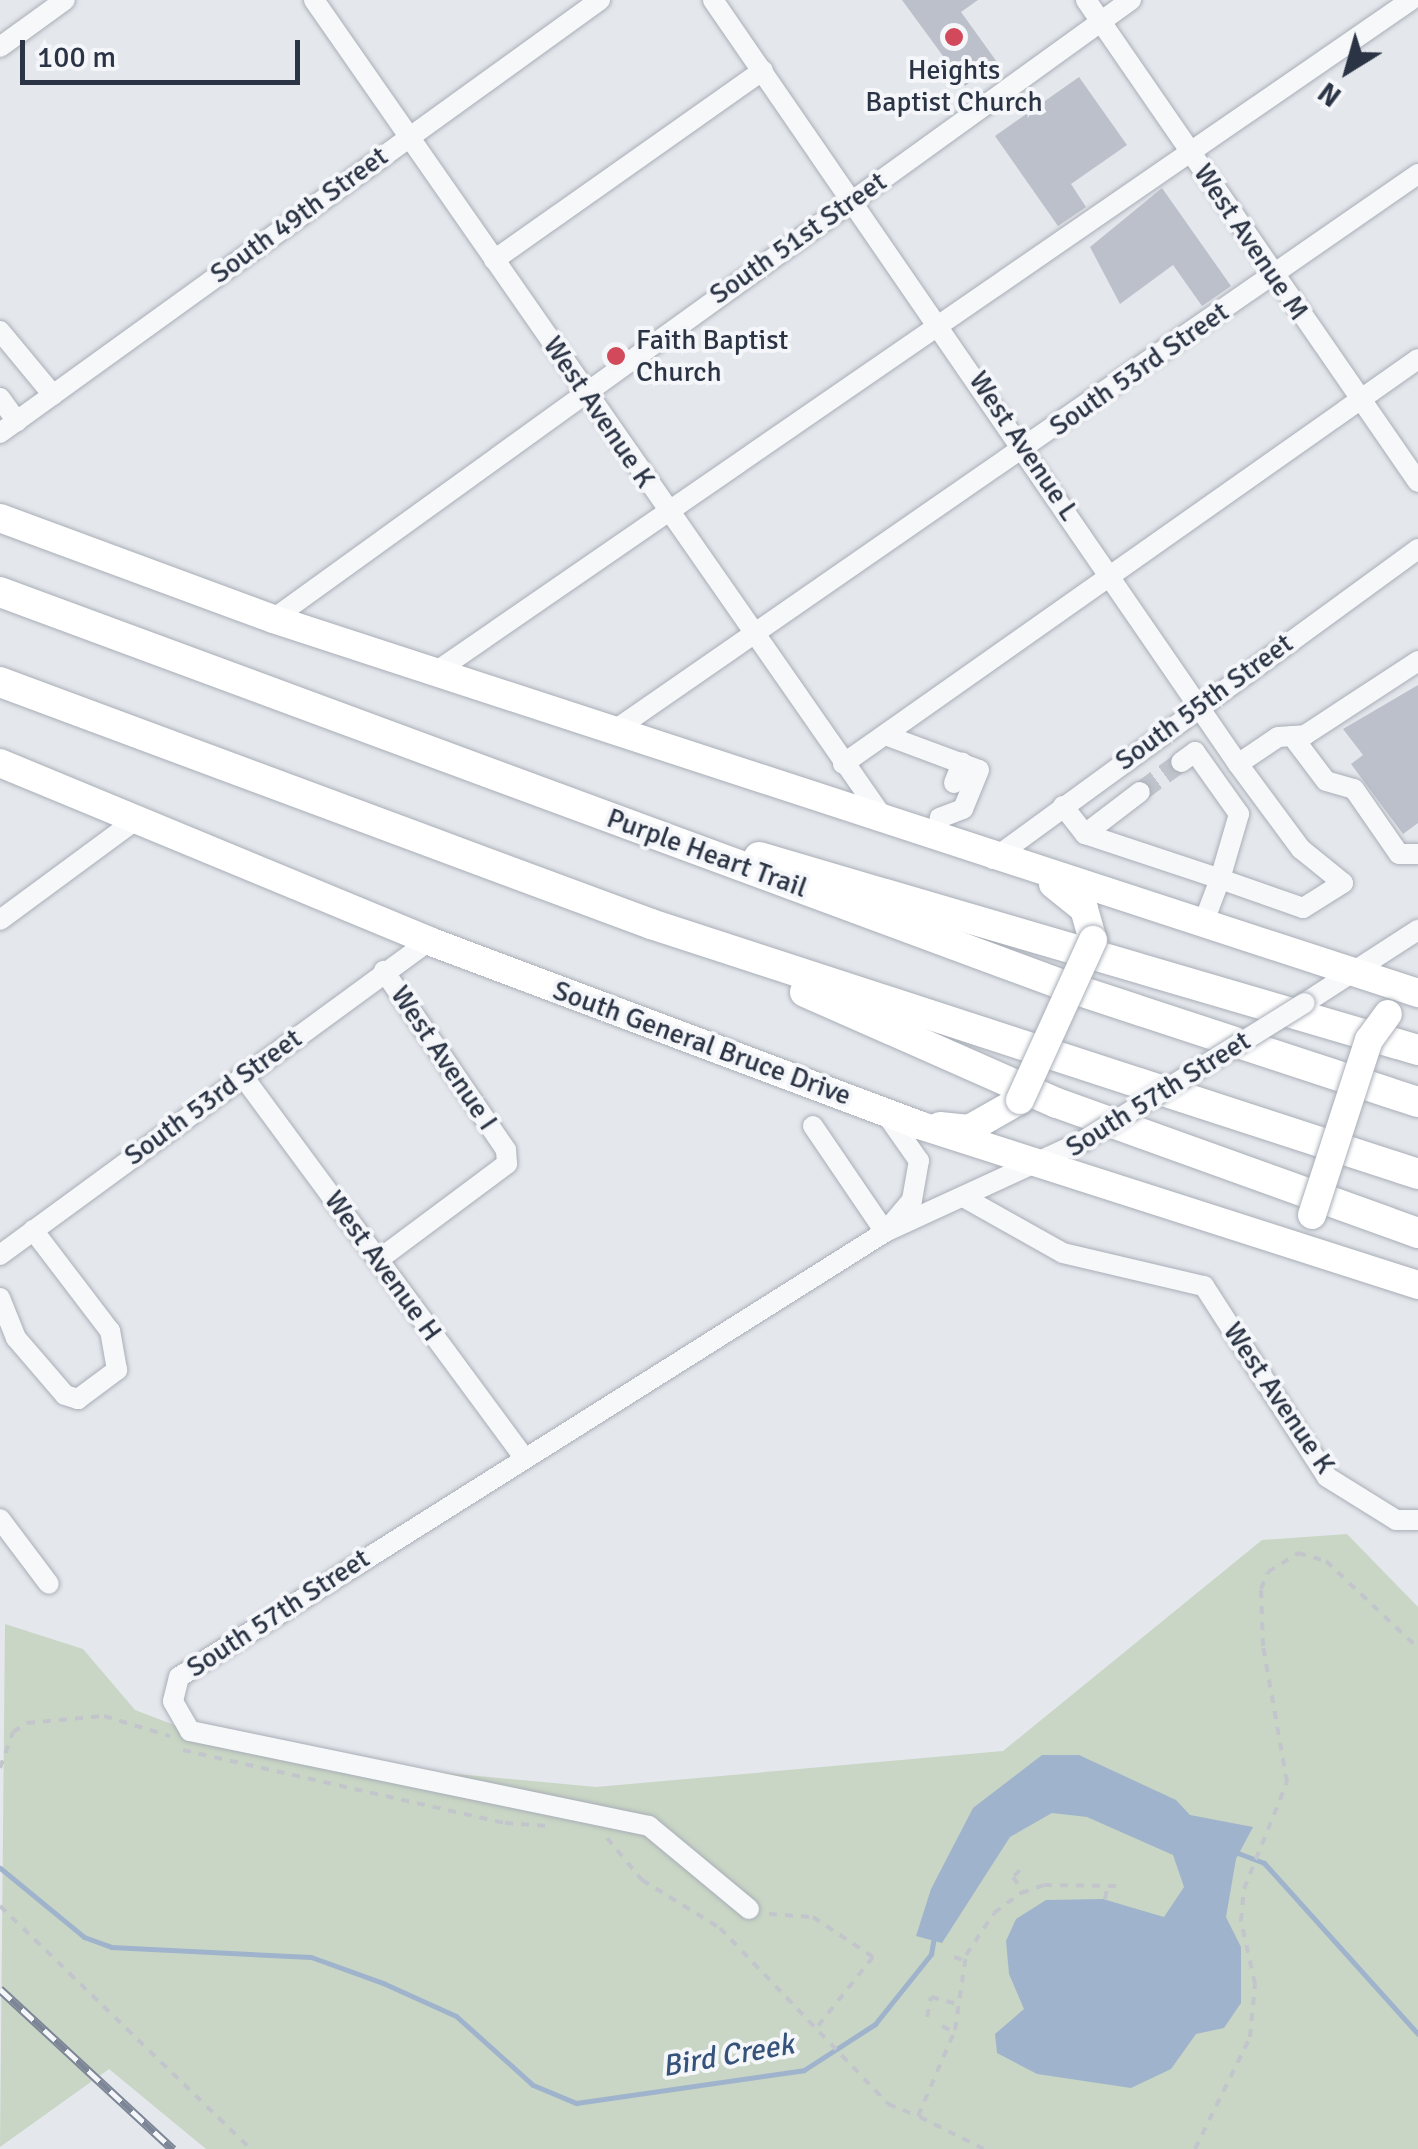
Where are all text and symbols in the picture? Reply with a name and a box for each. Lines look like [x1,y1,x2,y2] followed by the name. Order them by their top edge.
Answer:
[25,20,305,82] scale bar
[1298,20,1398,120] north arrow
[943,26,965,48] marker: Heights Baptist Church
[37,39,116,76] text: 100 m
[865,53,1043,119] place label: Heights Baptist Church
[1312,75,1348,113] text: N
[204,139,394,291] street label: South 49th Street
[1186,157,1316,327] street label: West Avenue M
[703,165,893,311] street label: South 51st Street
[1043,295,1235,443] street label: South 53rd Street
[636,323,788,389] place label: Faith Baptist Church
[536,330,662,494] street label: West Avenue K
[605,345,627,367] marker: Faith Baptist Church
[962,365,1086,527] street label: West Avenue L
[1109,626,1299,778] street label: South 55th Street
[602,801,812,905] street label: Purple Heart Trail
[548,973,856,1113] street label: South General Bruce Drive
[383,979,505,1137] street label: West Avenue I
[118,1021,308,1173] street label: South 53rd Street
[1060,1024,1256,1164] street label: South 57th Street
[317,1184,449,1348] street label: West Avenue H
[1216,1316,1342,1480] street label: West Avenue K
[180,1541,376,1685] street label: South 57th Street
[659,2027,797,2085] water label: Bird Creek

